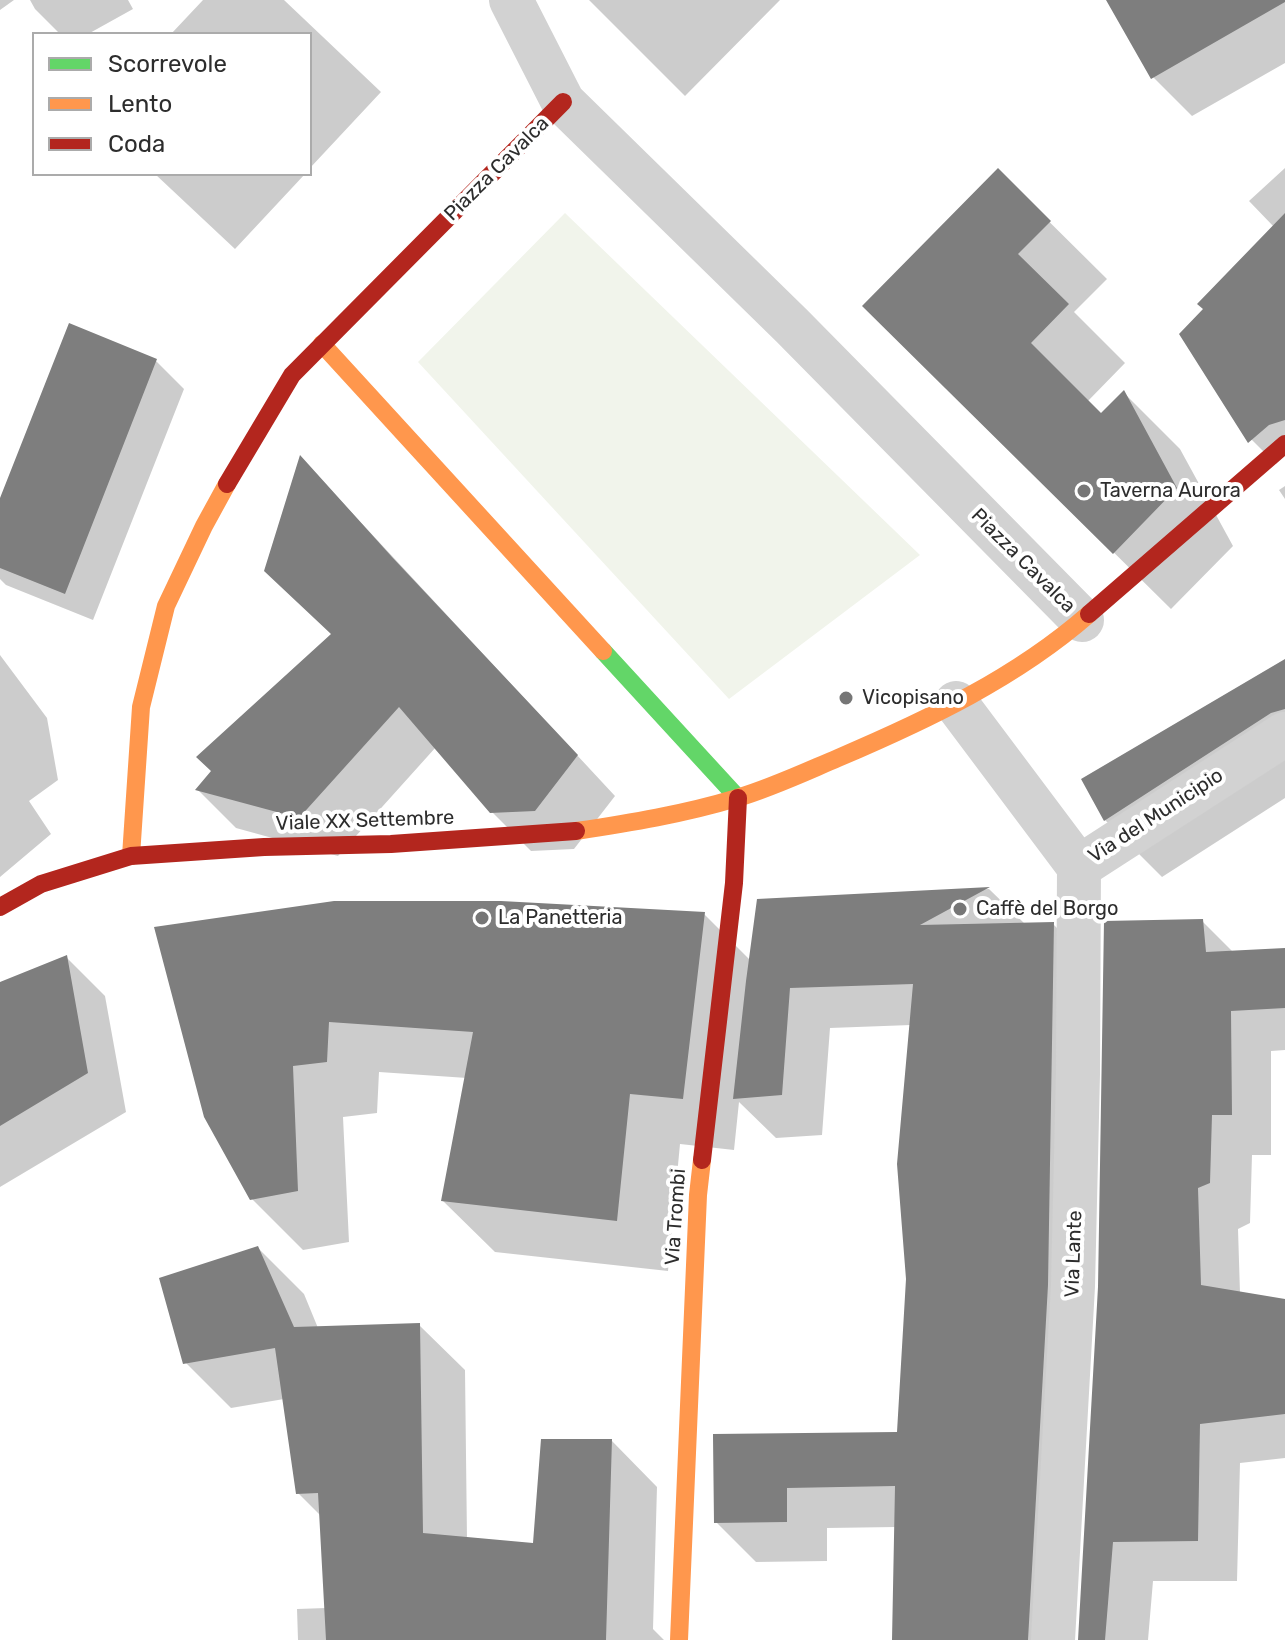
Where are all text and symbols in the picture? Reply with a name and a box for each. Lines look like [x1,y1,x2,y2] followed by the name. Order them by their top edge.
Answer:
[32,32,312,176] legend
[108,50,227,78] text: Scorrevole
[108,90,172,118] text: Lento
[440,112,554,226] street label: Piazza Cavalca
[108,130,165,158] text: Coda
[1100,479,1241,503] place label: Taverna Aurora
[1075,482,1093,500] marker: Taverna Aurora
[966,504,1080,618] street label: Piazza Cavalca
[862,686,964,710] place label: Vicopisano
[837,689,855,707] marker: Vicopisano
[1084,764,1228,868] street label: Via del Municipio
[275,806,455,836] street label: Viale XX Settembre
[976,897,1118,921] place label: Caffè del Borgo
[951,900,969,918] marker: Caffè del Borgo
[498,906,622,930] place label: La Panetteria
[473,909,491,927] marker: La Panetteria
[661,1168,691,1266] street label: Via Trombi
[1060,1210,1088,1298] street label: Via Lante

